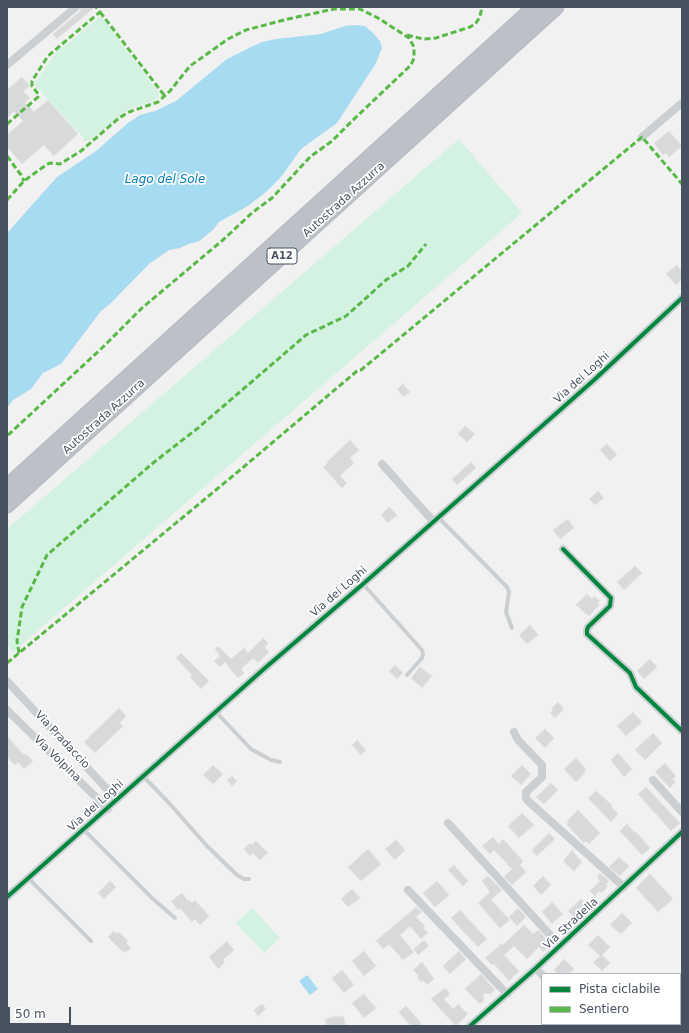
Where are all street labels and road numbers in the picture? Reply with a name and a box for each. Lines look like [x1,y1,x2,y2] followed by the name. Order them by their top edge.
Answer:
[300,160,388,240] street label: Autostrada Azzurra
[267,248,297,264] road number: A12
[551,349,613,407] street label: Via dei Loghi
[60,377,148,457] street label: Autostrada Azzurra
[308,564,370,620] street label: Via dei Loghi
[32,708,92,772] street label: Via Pradaccio
[31,733,83,785] street label: Via Volpina
[65,777,127,835] street label: Via dei Loghi
[541,895,601,953] street label: Via Stradella

